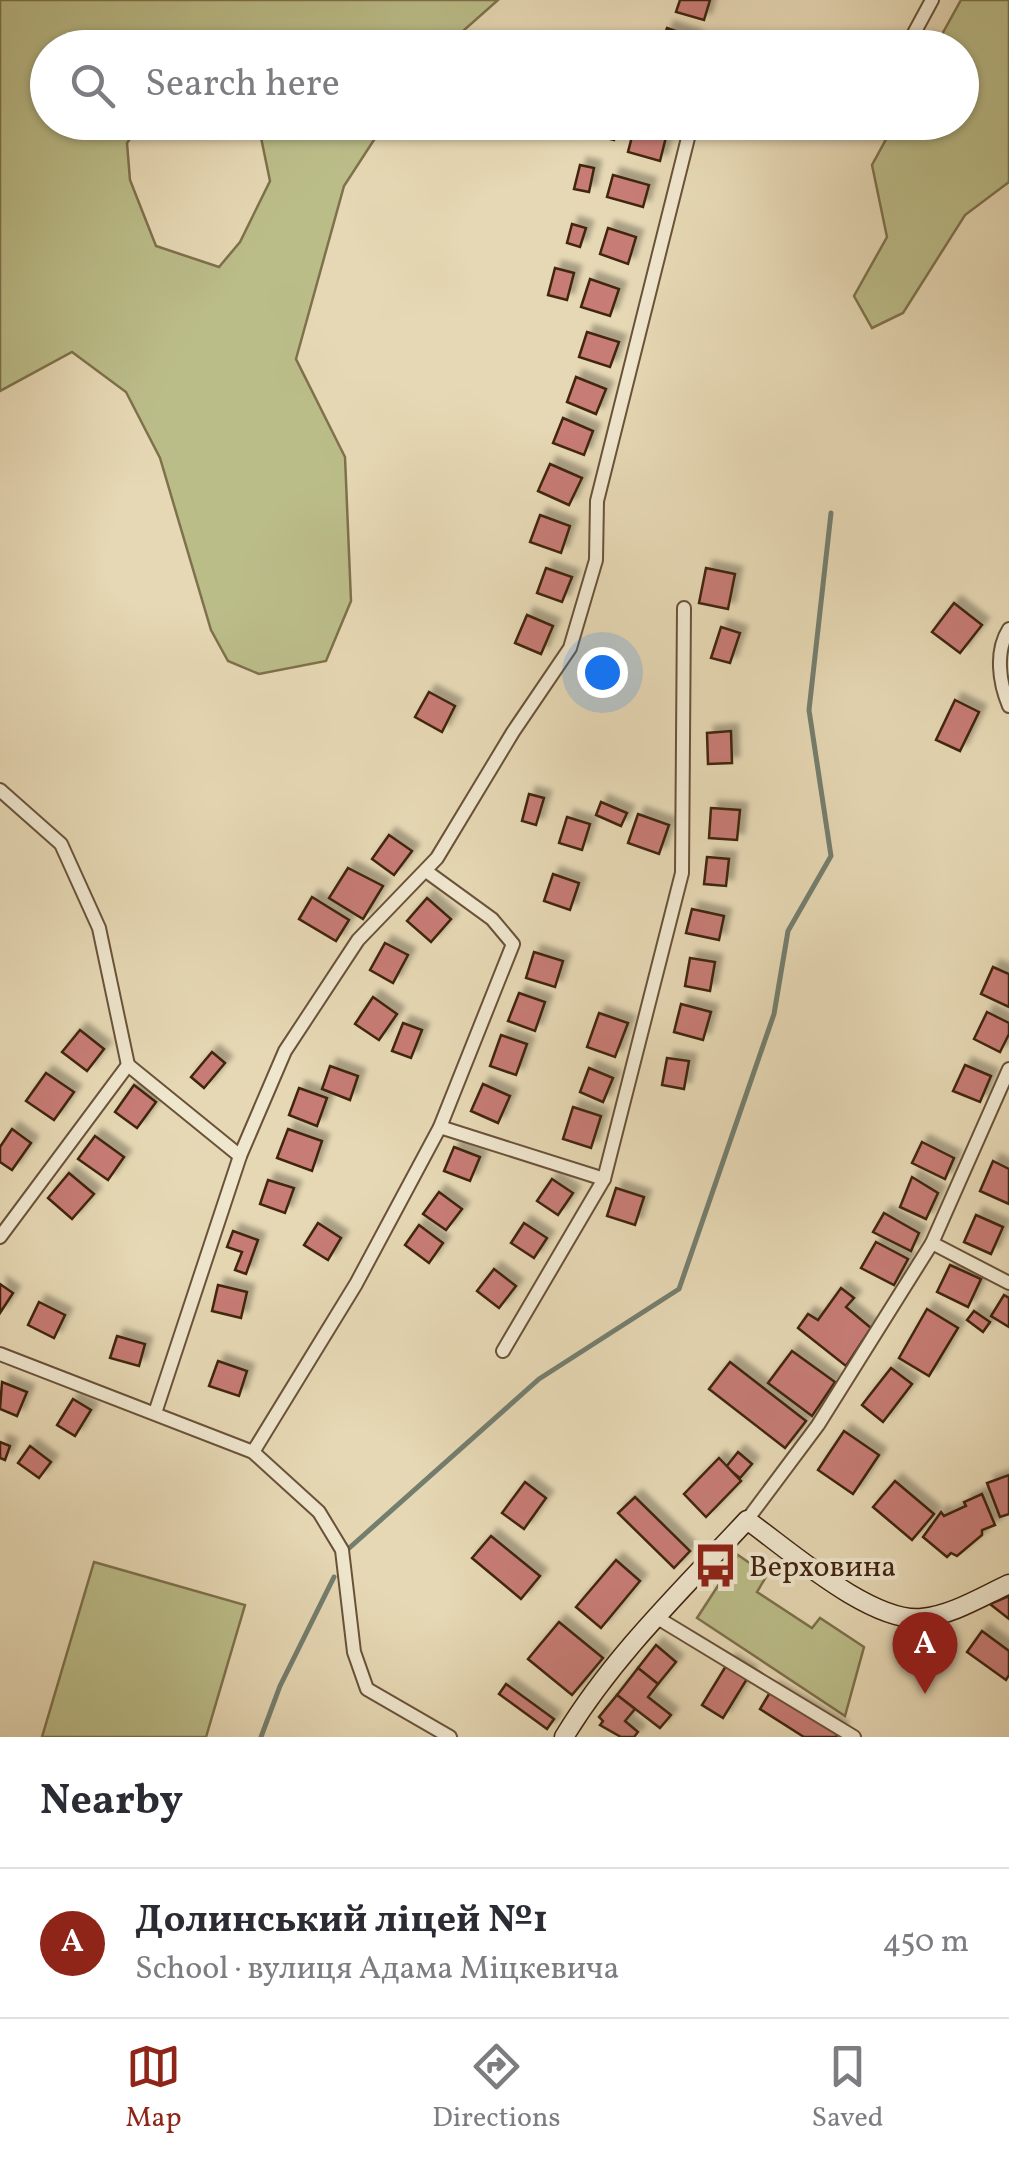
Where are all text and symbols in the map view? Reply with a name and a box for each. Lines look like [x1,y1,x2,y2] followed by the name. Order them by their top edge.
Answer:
[30,30,979,140] search box
[65,58,120,113] icon: search
[145,59,340,112] text: Search here
[577,647,628,698] your location
[692,1542,740,1590] bus stop icon: Верховина
[749,1547,896,1589] place label: Верховина
[892,1612,958,1694] pin: A
[40,1773,183,1832] text: Nearby
[135,1895,548,1948] text: Долинський ліцей №1
[61,1921,84,1965] text: A
[882,1921,969,1965] text: 450 m
[135,1948,619,1992] text: School · вулиця Адама Міцкевича
[125,2039,181,2138] tab: Map
[432,2039,561,2138] tab: Directions
[811,2039,884,2138] tab: Saved

